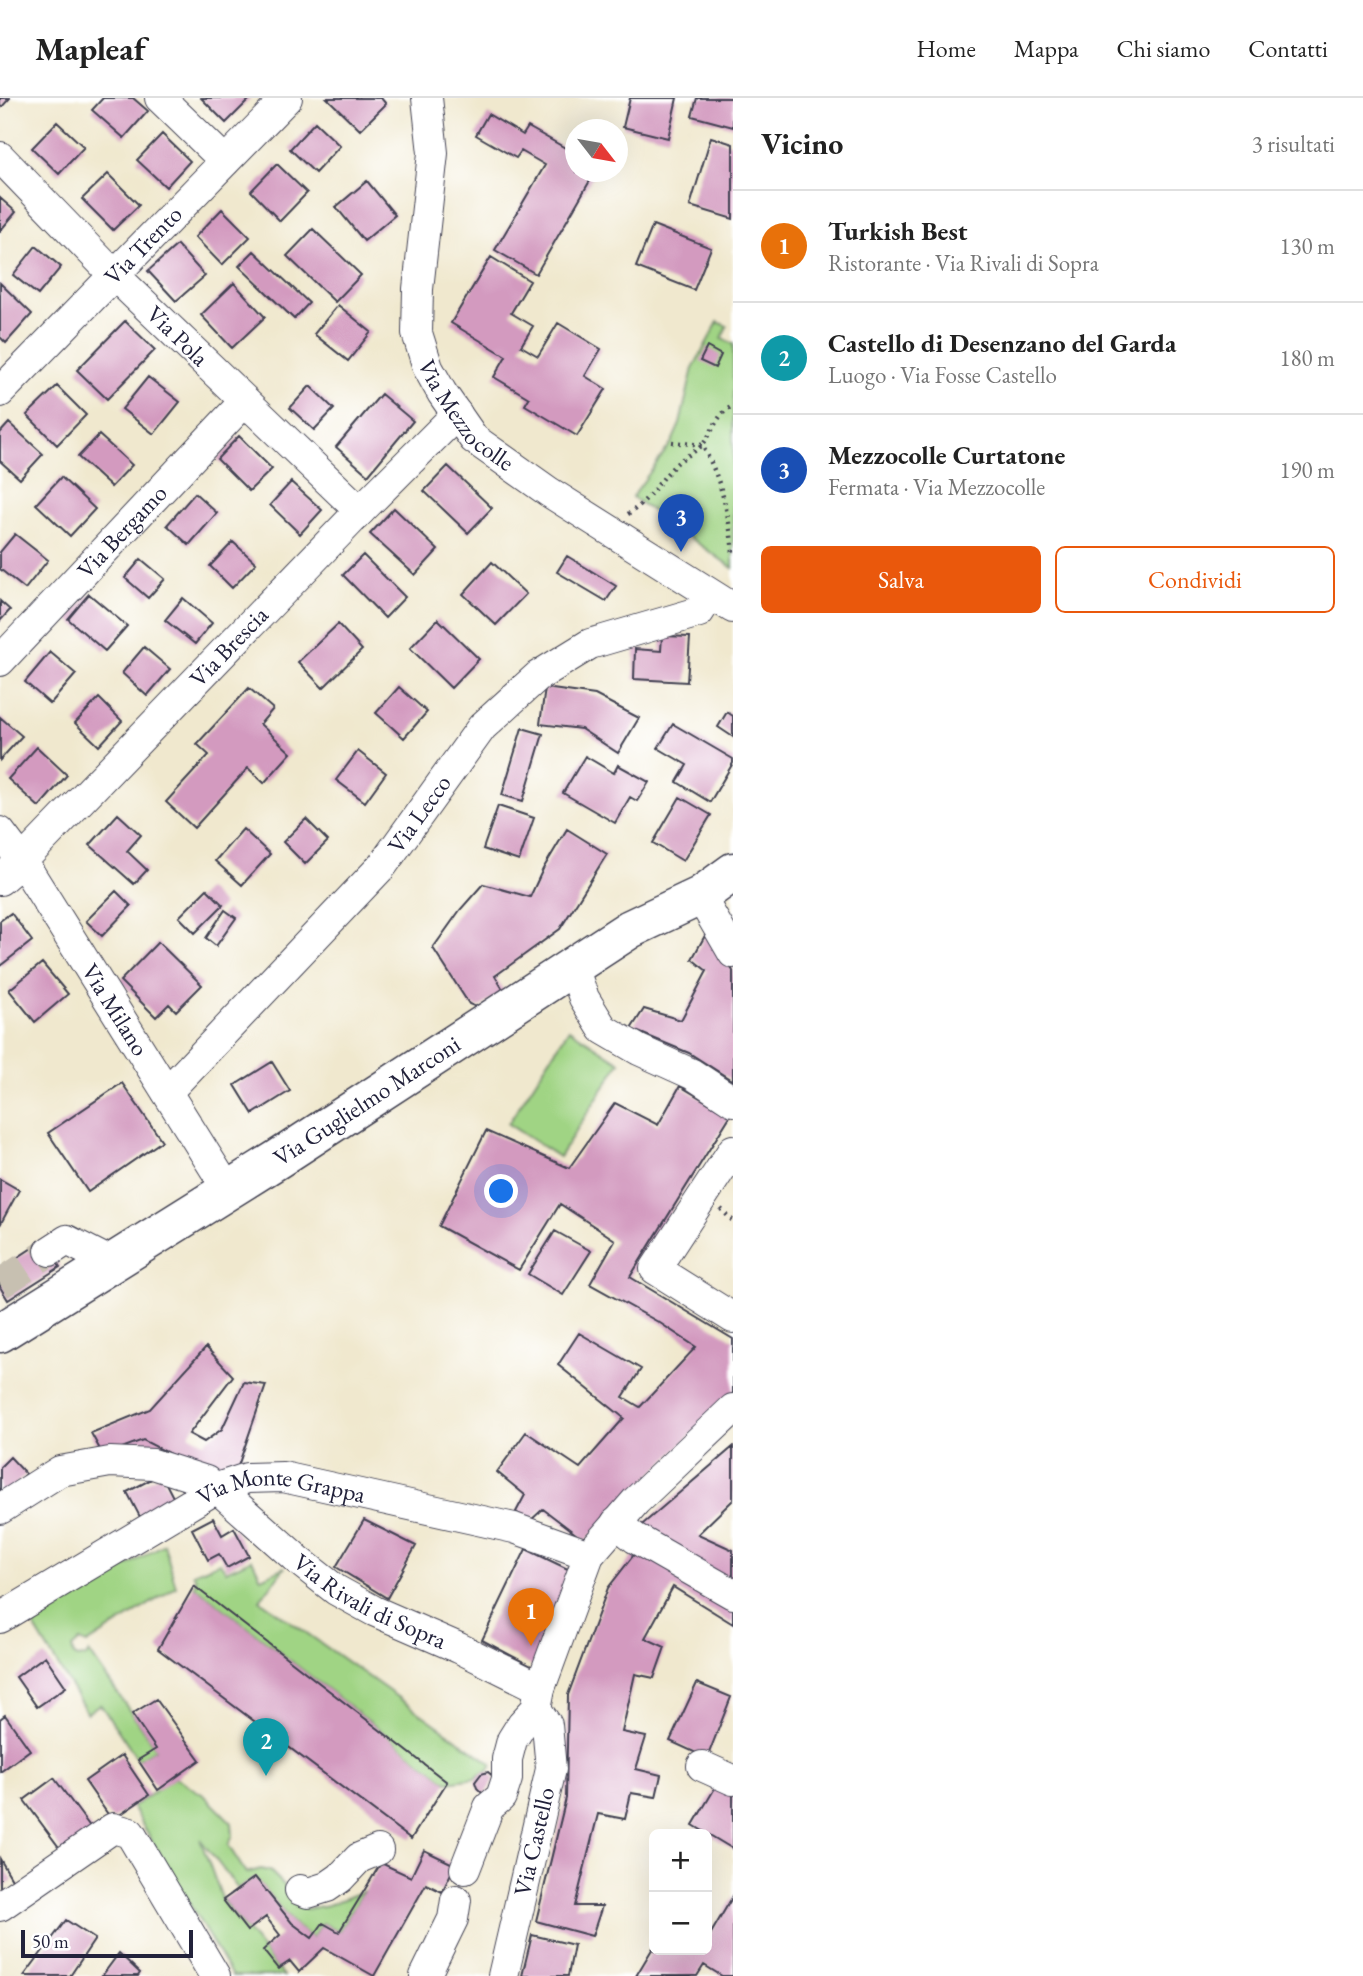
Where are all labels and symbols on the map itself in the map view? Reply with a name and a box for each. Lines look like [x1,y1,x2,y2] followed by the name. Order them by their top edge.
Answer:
[565,119,628,182] north arrow
[97,199,189,291] street label: Via Trento
[140,298,216,373] street label: Via Pola
[411,356,520,478] street label: Via Mezzocolle
[70,477,174,585] street label: Via Bergamo
[658,494,704,552] pin: 3
[183,599,275,693] street label: Via Brescia
[380,768,458,859] street label: Via Lecco
[75,958,156,1062] street label: Via Milano
[267,1028,466,1173] street label: Via Guglielmo Marconi
[484,1174,518,1208] your location
[191,1461,369,1512] street label: Via Monte Grappa
[287,1546,452,1656] street label: Via Rivali di Sopra
[508,1588,554,1646] pin: 1
[243,1718,289,1776] pin: 2
[506,1784,561,1899] street label: Via Castello
[21,1927,192,1959] scale bar

